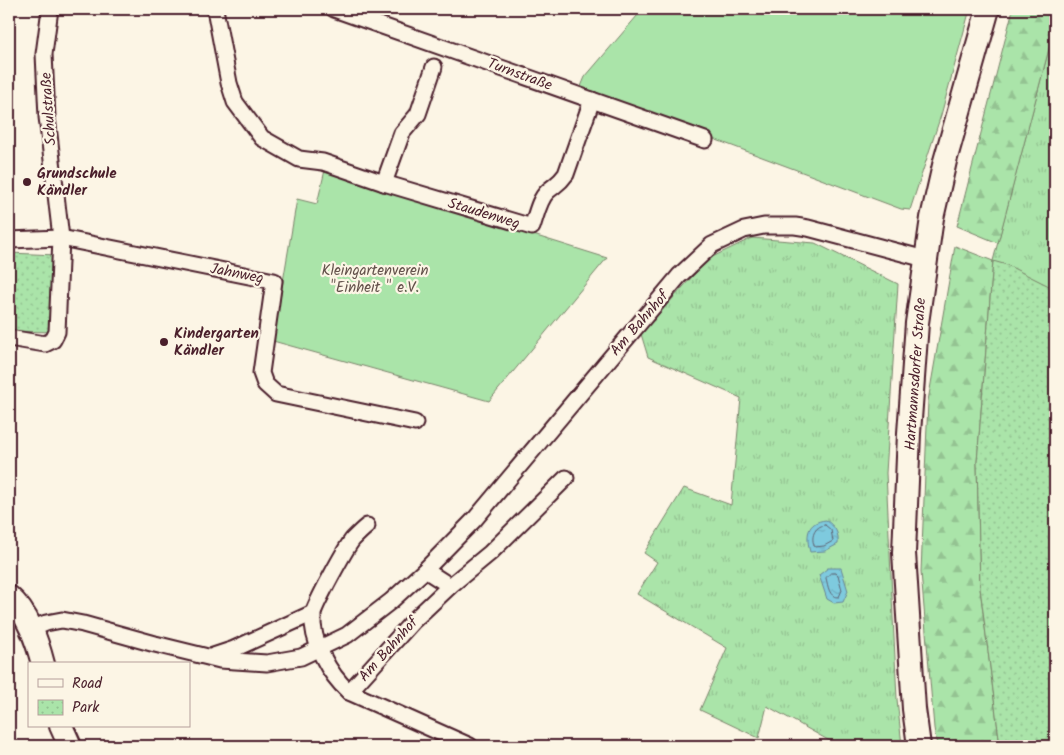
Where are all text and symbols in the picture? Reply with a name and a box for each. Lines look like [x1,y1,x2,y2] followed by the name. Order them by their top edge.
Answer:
[484,52,556,98] street label: Turnstraße
[34,71,64,146] street label: Schulstraße
[37,162,117,203] place label: Grundschule Kändler
[21,176,33,188] marker: Grundschule Kändler
[445,192,523,236] street label: Staudenweg
[208,257,266,291] street label: Jahnweg
[322,259,428,300] park label: Kleingartenverein "Einheit " e.V.
[604,285,676,362] street label: Am Bahnhof
[899,297,933,451] street label: Hartmannsdorfer Straße
[174,322,259,363] place label: Kindergarten Kändler
[158,336,170,348] marker: Kindergarten Kändler
[353,611,425,687] street label: Am Bahnhof
[28,662,190,728] legend
[72,672,103,696] text: Road
[72,696,100,720] text: Park

